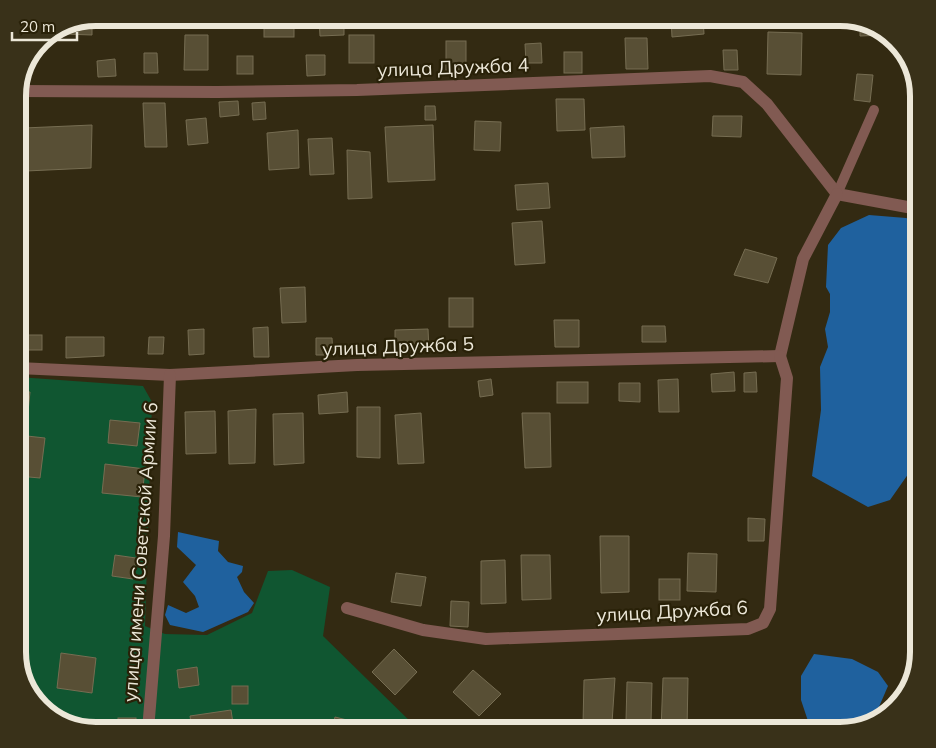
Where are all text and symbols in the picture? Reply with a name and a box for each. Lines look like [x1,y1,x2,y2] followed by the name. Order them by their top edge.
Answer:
[12,10,78,42] scale bar
[20,17,55,36] text: 20 m
[377,52,529,82] street label: улица Дружба 4
[322,331,474,361] street label: улица Дружба 5
[118,401,162,703] street label: улица имени Советской Армии 6
[596,595,748,627] street label: улица Дружба 6

